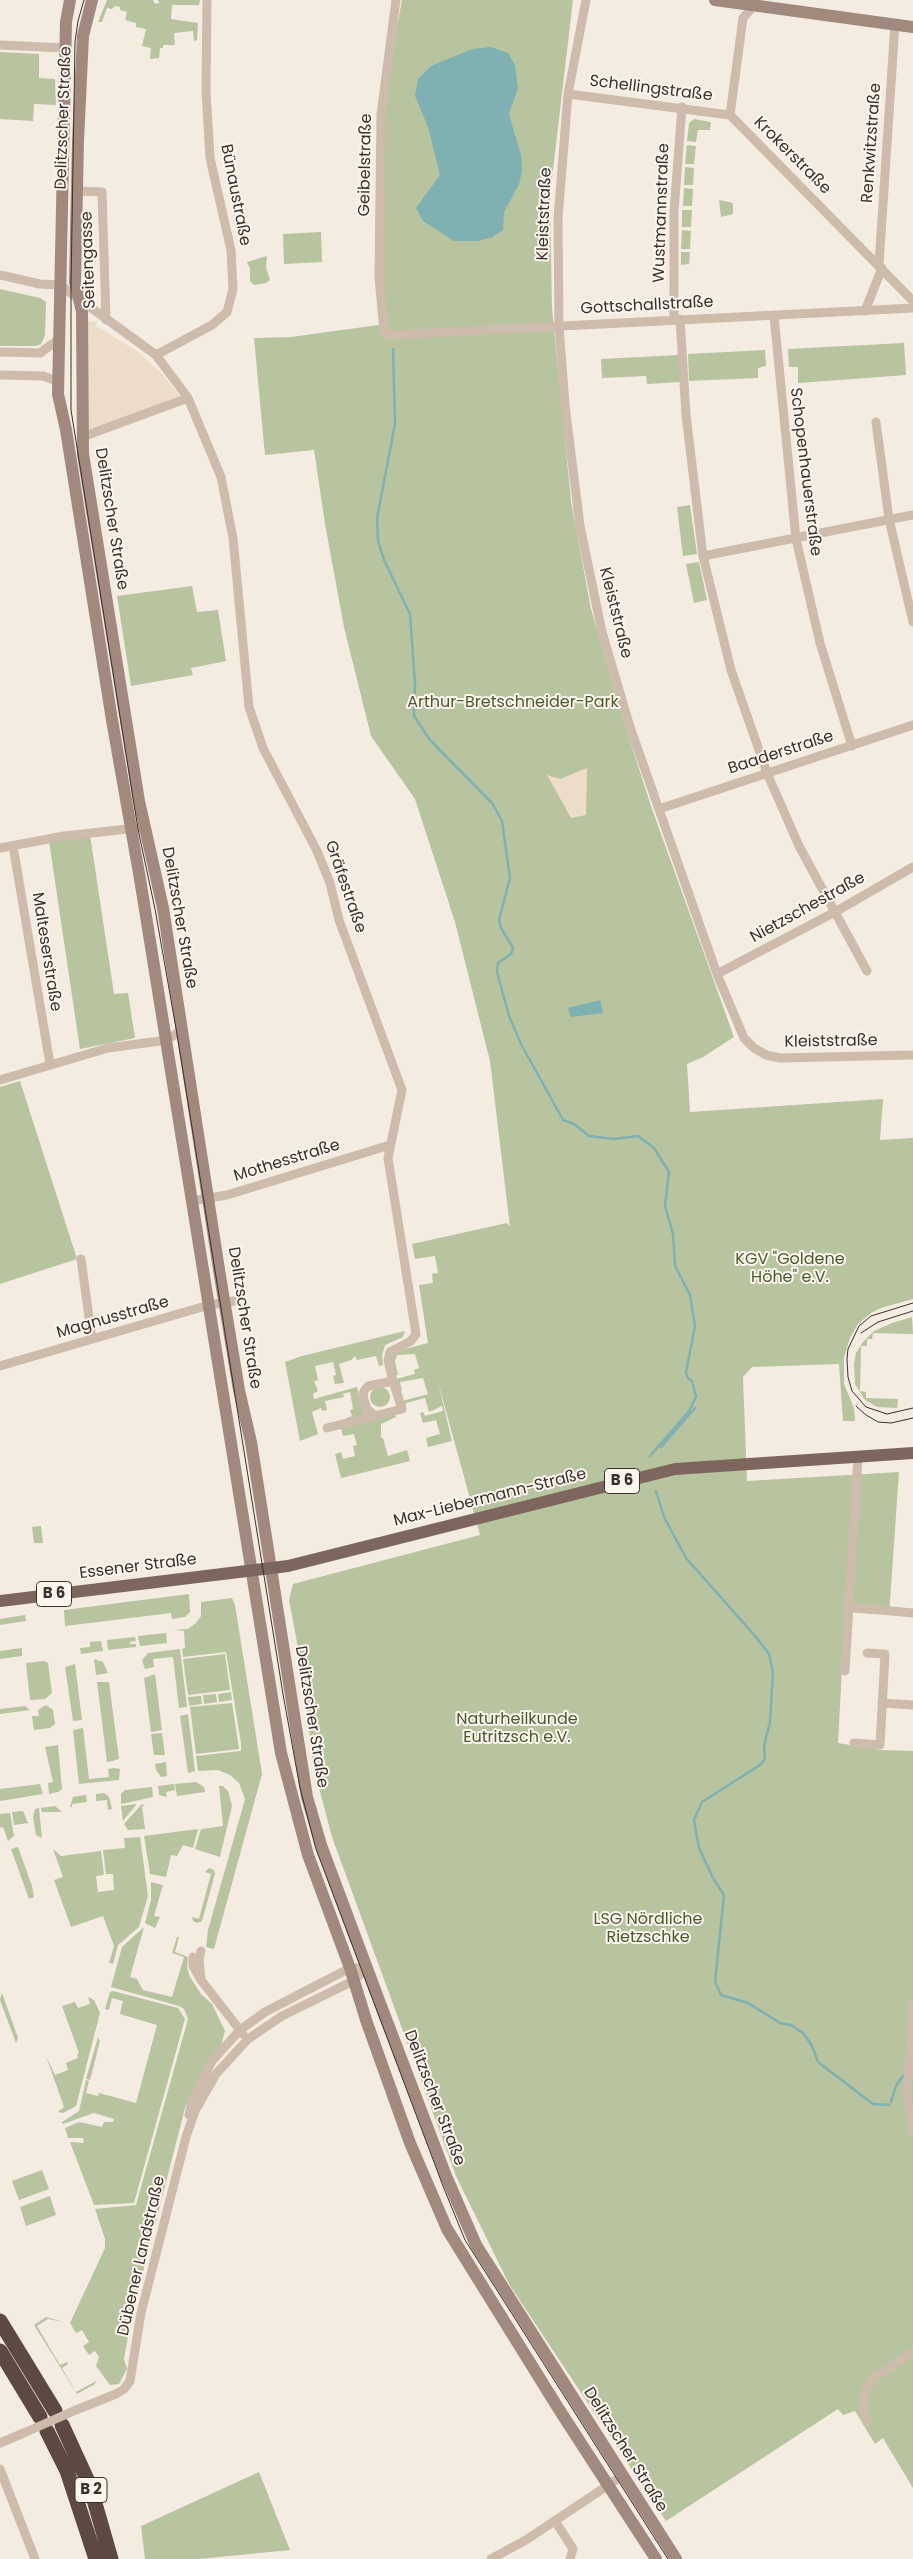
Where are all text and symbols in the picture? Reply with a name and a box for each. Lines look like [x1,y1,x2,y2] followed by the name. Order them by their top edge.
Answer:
[52,46,76,190] street label: Delitzscher Straße
[588,72,714,106] street label: Schellingstraße
[858,82,886,204] street label: Renkwitzstraße
[356,113,376,217] street label: Geibelstraße
[749,113,835,199] street label: Krokerstraße
[216,143,254,247] street label: Bünaustraße
[650,143,674,283] street label: Wustmannstraße
[534,167,556,261] street label: Kleiststraße
[78,211,100,309] street label: Seitengasse
[580,293,714,319] street label: Gottschallstraße
[785,387,825,557] street label: Schopenhauerstraße
[90,447,132,591] street label: Delitzscher Straße
[594,565,636,661] street label: Kleiststraße
[407,693,619,713] park label: Arthur-Bretschneider-Park
[726,727,836,779] street label: Baaderstraße
[320,838,370,936] street label: Gräfestraße
[157,846,201,990] street label: Delitzscher Straße
[747,869,869,947] street label: Nietzschestraße
[27,891,65,1013] street label: Malteserstraße
[784,1032,878,1052] street label: Kleiststraße
[232,1136,342,1186] street label: Mothesstraße
[223,1246,265,1390] street label: Delitzscher Straße
[735,1250,845,1288] park label: KGV "Goldene Höhe" e.V.
[55,1293,171,1343] street label: Magnusstraße
[392,1465,588,1531] street label: Max-Liebermann-Straße
[604,1468,640,1494] road number: B 6
[78,1550,198,1584] street label: Essener Straße
[36,1582,72,1606] road number: B 6
[290,1645,332,1789] street label: Delitzscher Straße
[456,1710,578,1748] park label: Naturheilkunde Eutritzsch e.V.
[593,1910,703,1948] park label: LSG Nördliche Rietzschke
[399,2028,469,2168] street label: Delitzscher Straße
[114,2174,170,2338] street label: Dübener Landstraße
[579,2384,671,2516] street label: Delitzscher Straße
[75,2478,107,2502] road number: B 2

